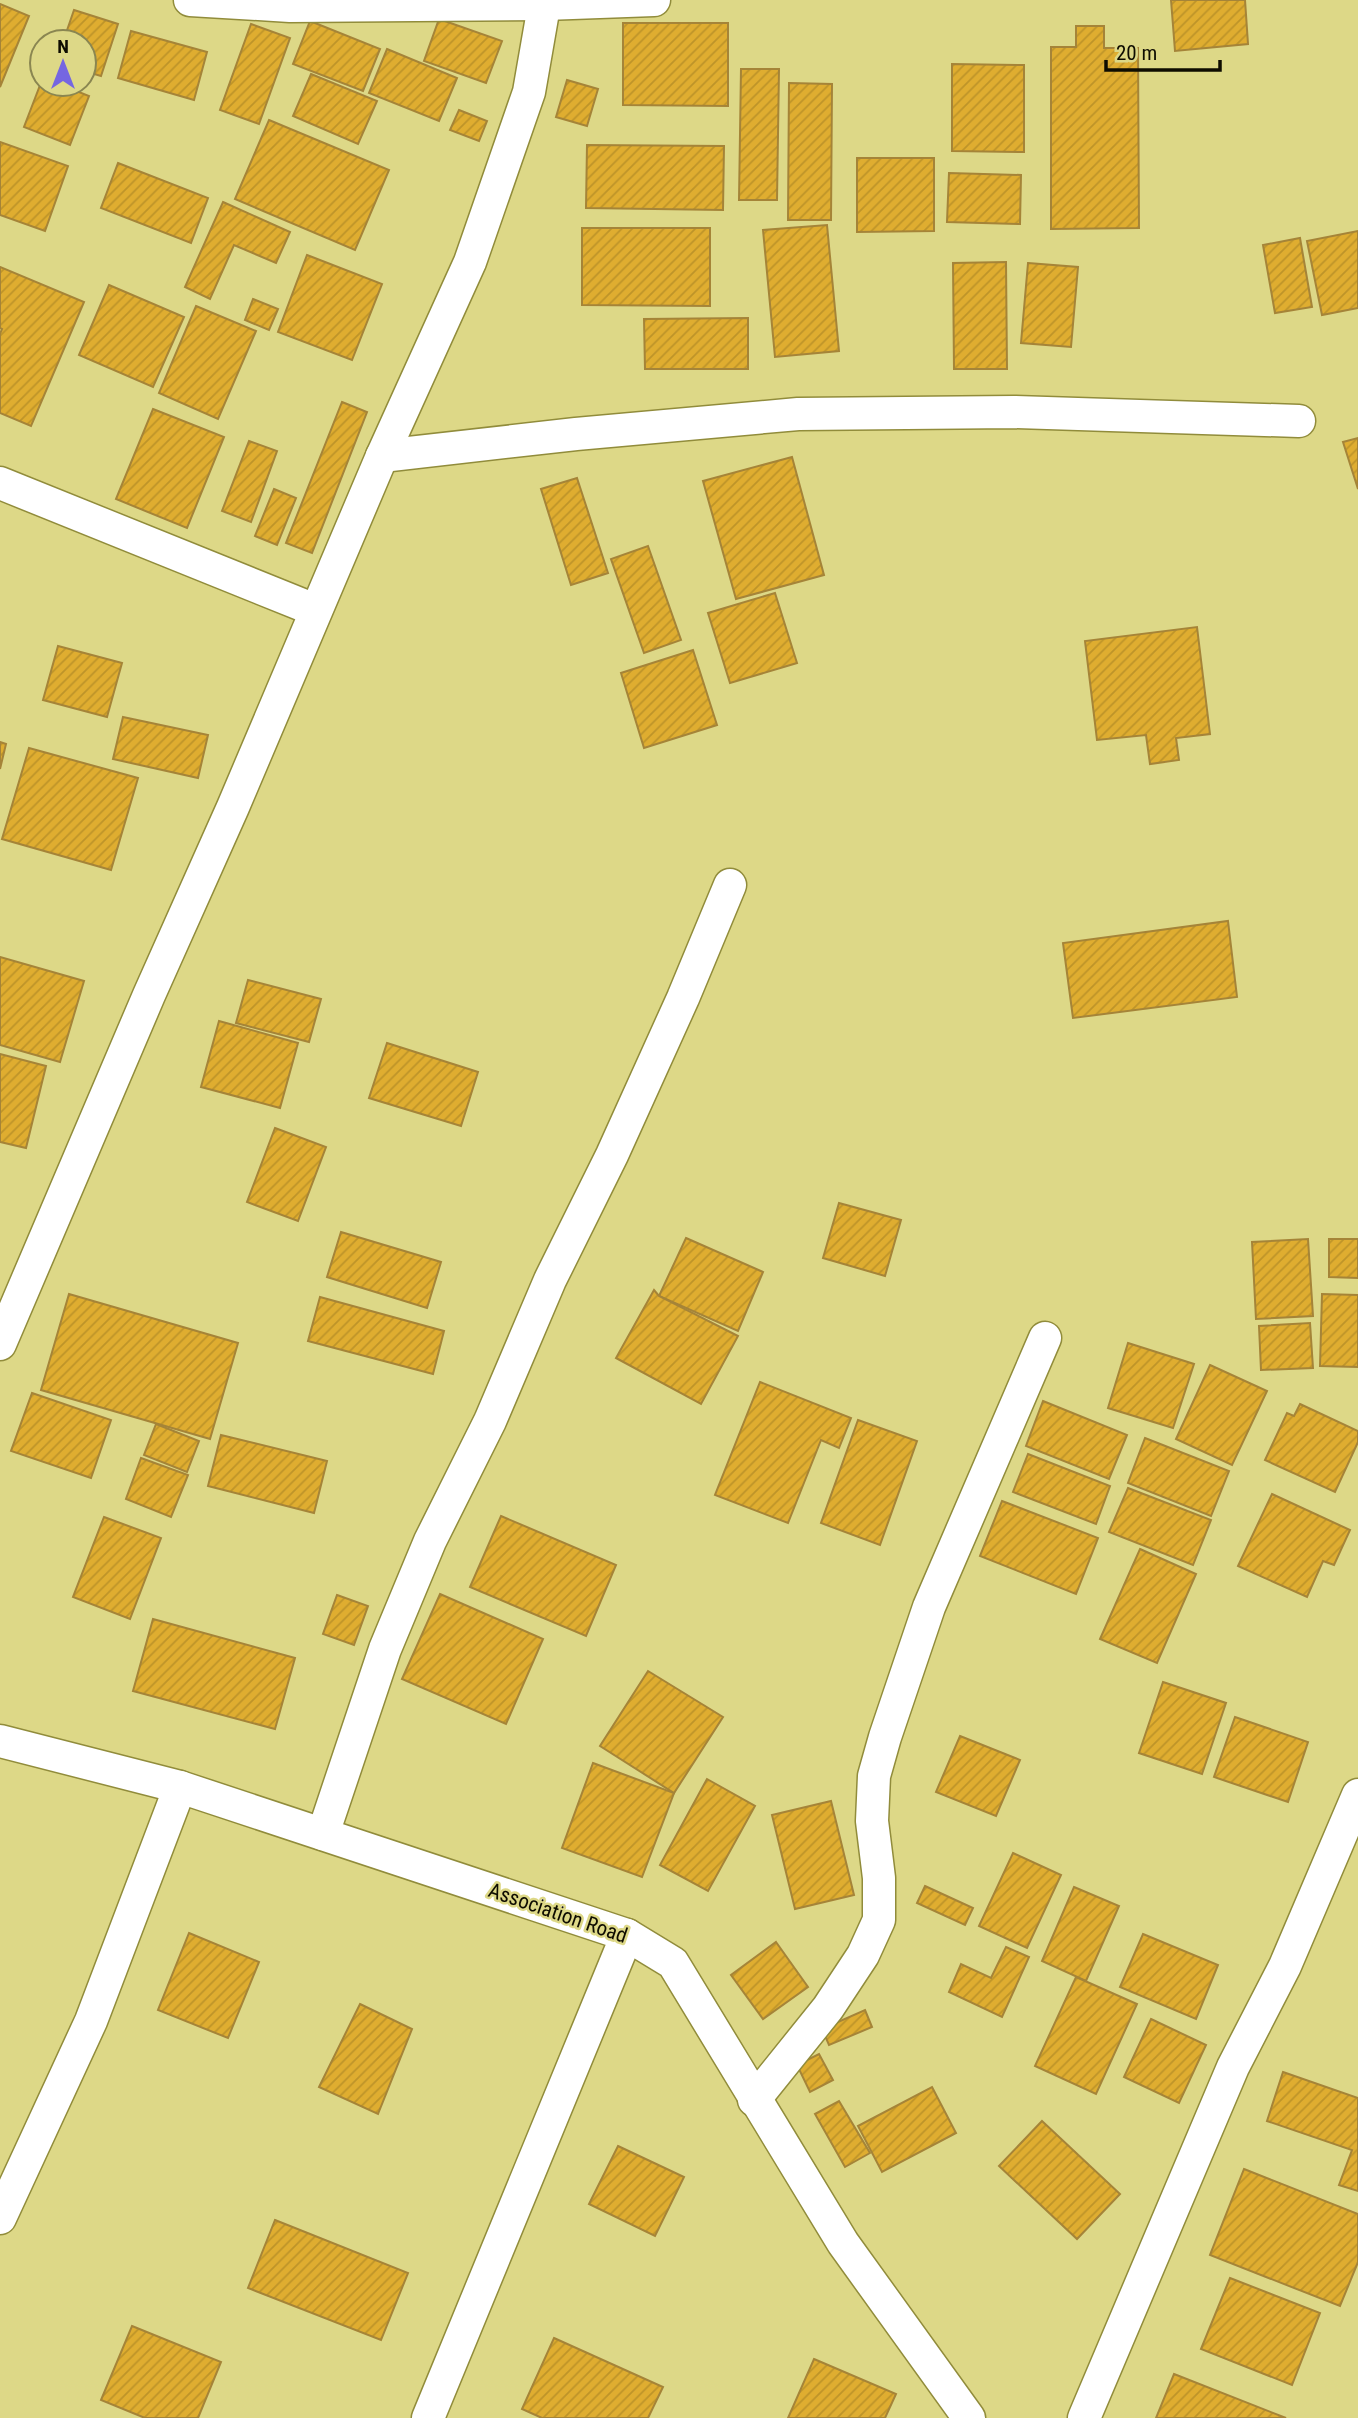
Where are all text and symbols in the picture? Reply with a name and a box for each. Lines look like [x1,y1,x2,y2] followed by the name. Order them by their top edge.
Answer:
[28,28,98,98] north arrow
[1106,28,1220,72] scale bar
[57,35,69,58] text: N
[1116,41,1157,65] text: 20 m
[485,1878,631,1948] street label: Association Road

